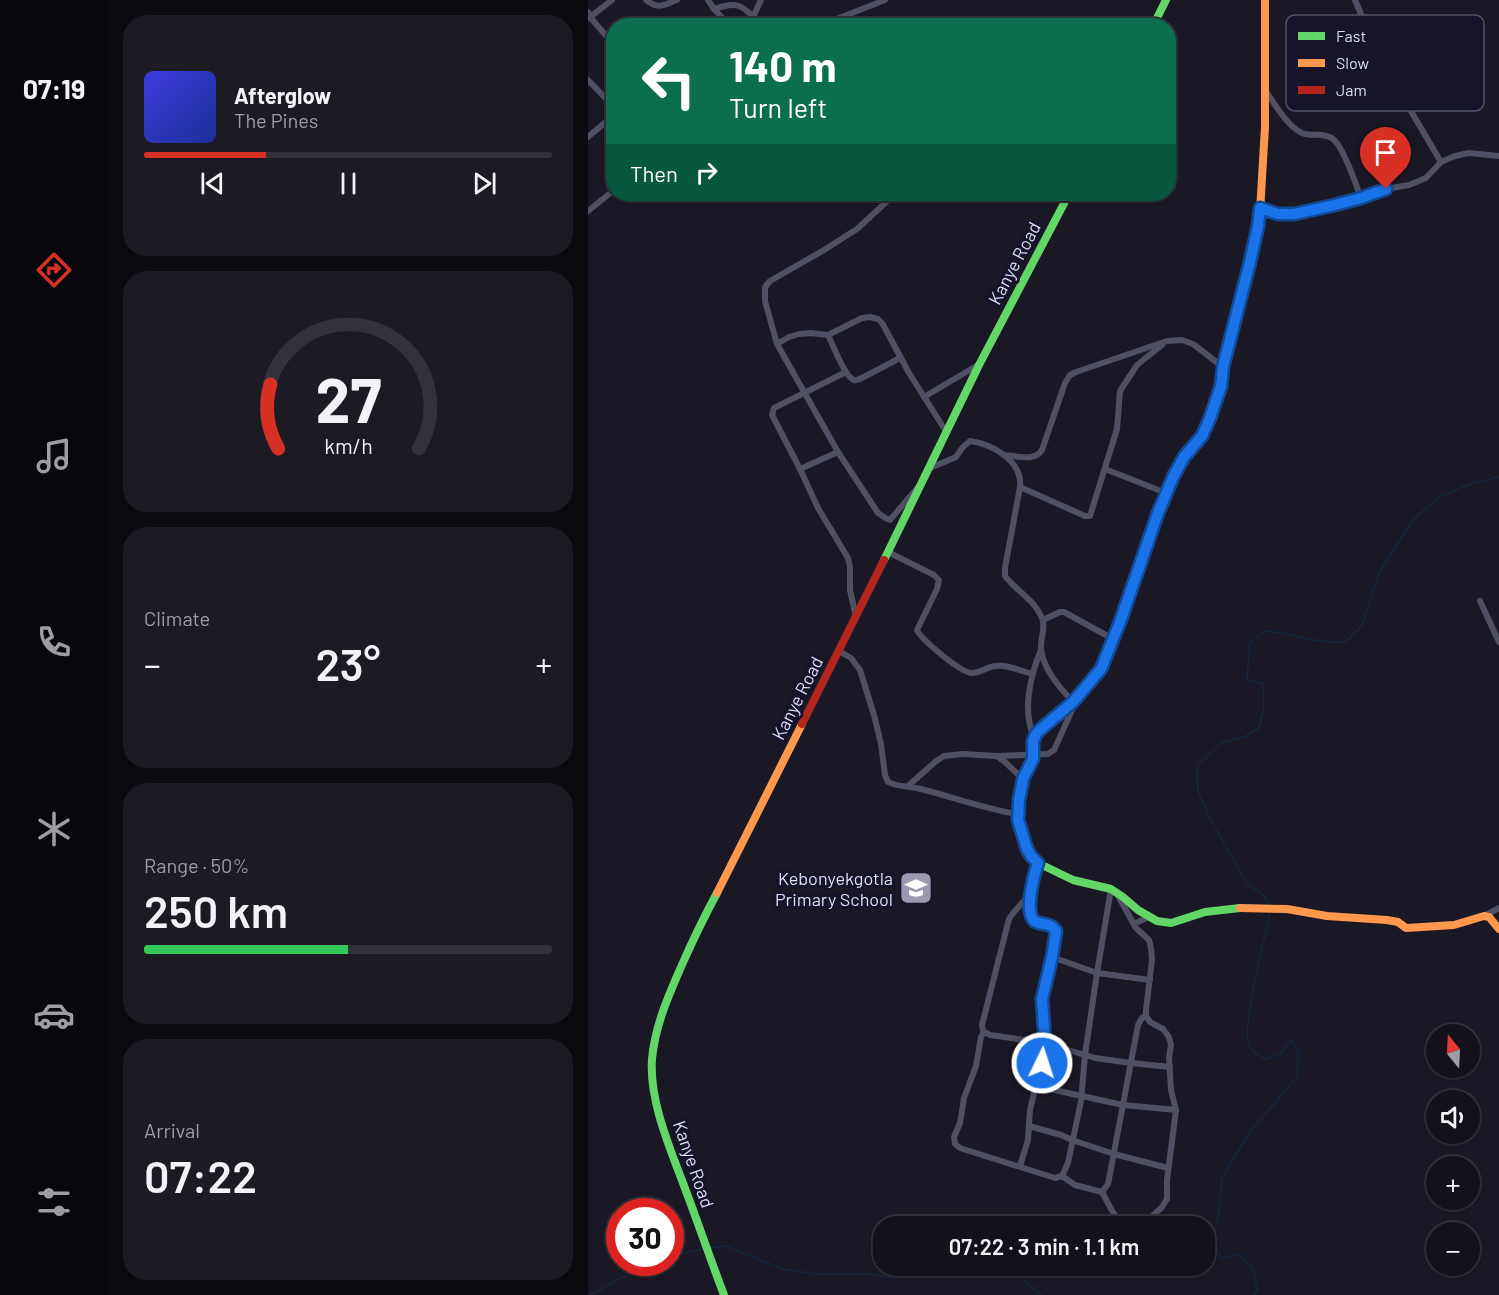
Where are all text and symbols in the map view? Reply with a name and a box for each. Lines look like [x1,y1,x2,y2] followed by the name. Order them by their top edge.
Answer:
[1286,15,1484,111] legend
[1336,26,1366,45] text: Fast
[729,40,837,90] text: 140 m
[630,42,708,120] icon: left
[1336,53,1369,72] text: Slow
[23,72,85,104] text: 07:19
[1336,80,1367,99] text: Jam
[234,82,331,108] text: Afterglow
[729,91,827,123] text: Turn left
[234,108,318,132] text: The Pines
[1360,127,1411,189] pin
[1369,136,1402,169] icon: arrive
[690,156,723,189] icon: right
[630,160,678,186] text: Then
[196,167,229,200] icon: previous
[332,167,365,200] icon: pause
[468,167,501,200] icon: next
[983,218,1045,308] street label: Kanye Road
[33,249,75,291] icon: directions
[315,361,381,435] text: 27
[324,433,372,458] text: km/h
[33,435,75,477] icon: music
[144,606,210,630] text: Climate
[33,621,75,663] icon: phone
[315,636,381,690] text: 23°
[144,644,161,684] text: −
[536,644,552,684] text: +
[767,653,827,743] street label: Kanye Road
[33,808,75,850] icon: climate
[144,853,249,877] text: Range · 50%
[775,867,893,910] place label: Kebonyekgotla Primary School
[898,870,934,906] school or university icon: Kebonyekgotla Primary School
[144,883,288,937] text: 250 km
[33,994,75,1036] icon: car
[1426,1024,1480,1078] north arrow
[1426,1024,1480,1276] map controls
[1010,1031,1074,1095] position arrow
[1426,1090,1480,1144] button: sound
[144,1118,200,1142] text: Arrival
[669,1118,719,1210] street label: Kanye Road
[144,1148,257,1202] text: 07:22
[1426,1156,1480,1210] button: +
[33,1181,75,1223] icon: filters
[606,1198,684,1276] speed limit sign: 30
[1426,1222,1480,1276] button: −
[949,1233,1139,1259] text: 07:22 · 3 min · 1.1 km

